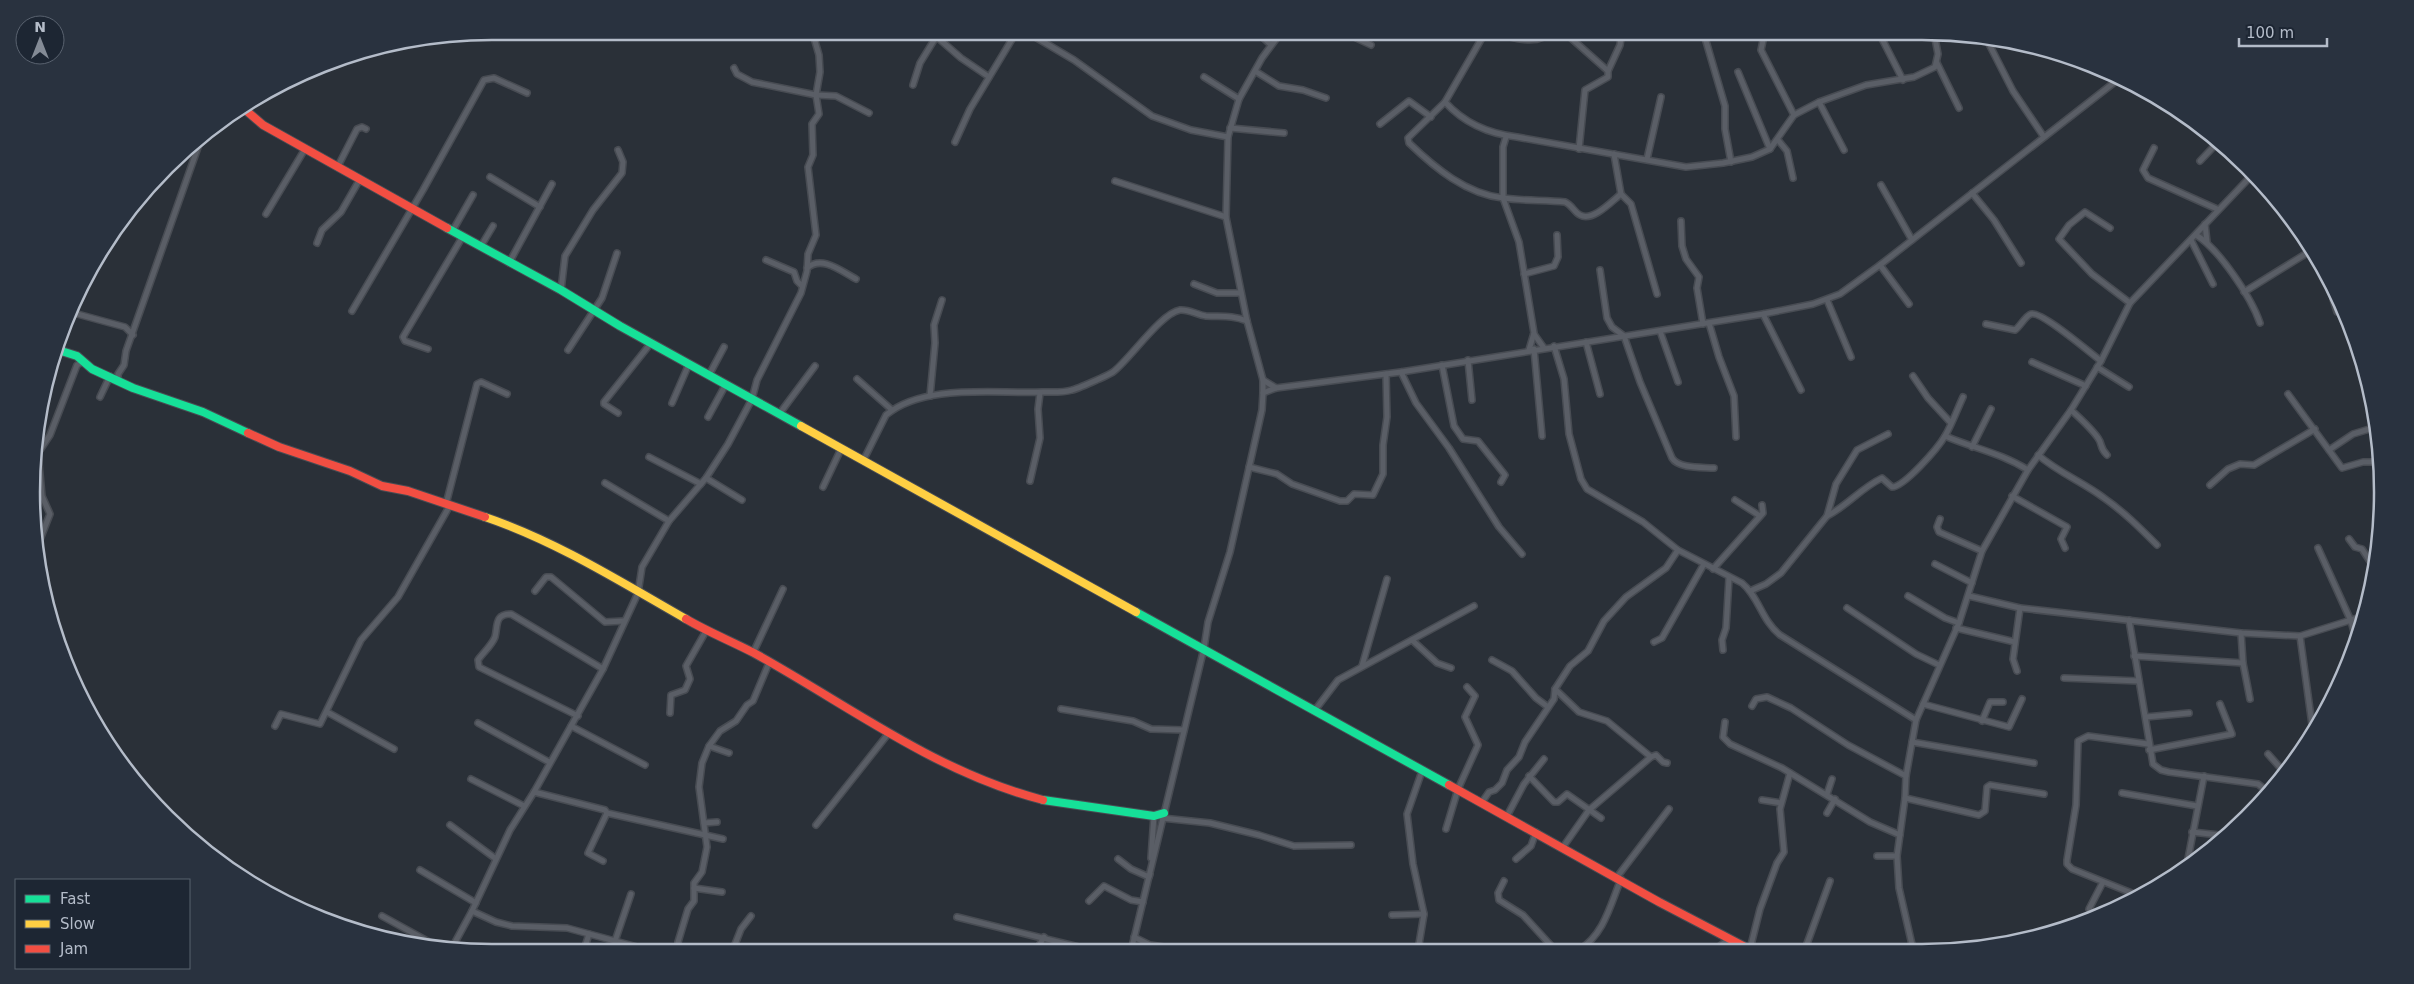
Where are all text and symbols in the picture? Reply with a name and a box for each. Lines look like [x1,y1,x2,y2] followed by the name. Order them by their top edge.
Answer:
[15,15,65,65] north arrow
[2239,15,2326,47] scale bar
[34,19,46,35] text: N
[2246,24,2294,42] text: 100 m
[15,879,190,969] legend
[60,890,90,908] text: Fast
[60,915,95,933] text: Slow
[59,940,88,958] text: Jam

